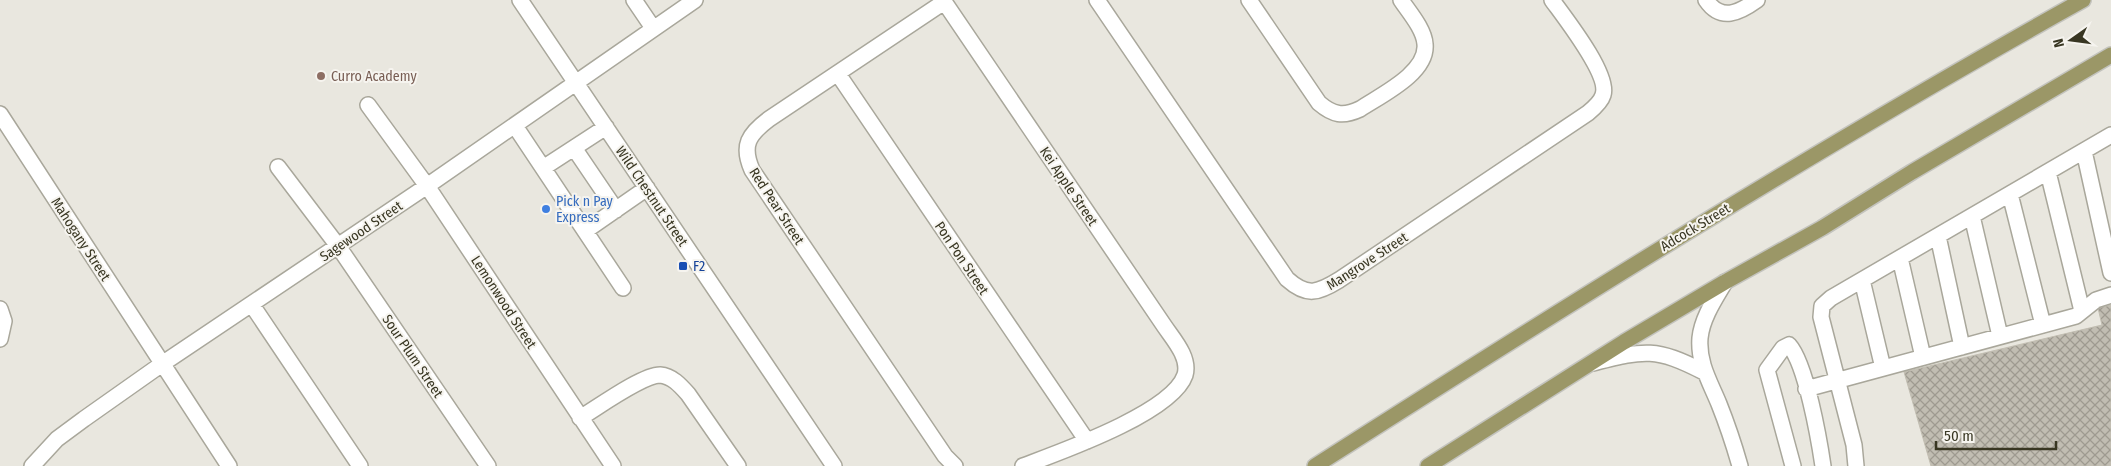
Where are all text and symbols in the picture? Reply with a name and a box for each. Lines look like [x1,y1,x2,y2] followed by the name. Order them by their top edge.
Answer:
[2046,15,2096,65] north arrow
[2050,37,2068,49] text: N
[331,68,417,85] place label: Curro Academy
[315,70,327,82] marker: Curro Academy
[612,143,692,250] street label: Wild Chestnut Street
[1036,144,1101,229] street label: Kei Apple Street
[745,165,808,248] street label: Red Pear Street
[556,193,614,226] place label: Pick n Pay Express
[47,194,114,284] street label: Mahogany Street
[317,197,406,265] street label: Sagewood Street
[1657,200,1734,255] street label: Adcock Street
[540,203,552,215] marker: Pick n Pay Express
[931,219,992,298] street label: Pon Pon Street
[1323,229,1411,294] street label: Mangrove Street
[467,253,540,352] street label: Lemonwood Street
[693,258,705,275] place label: F2
[677,260,689,272] marker: F2
[379,312,447,401] street label: Sour Plum Street
[1936,418,2056,450] scale bar
[1944,427,1974,445] text: 50 m

